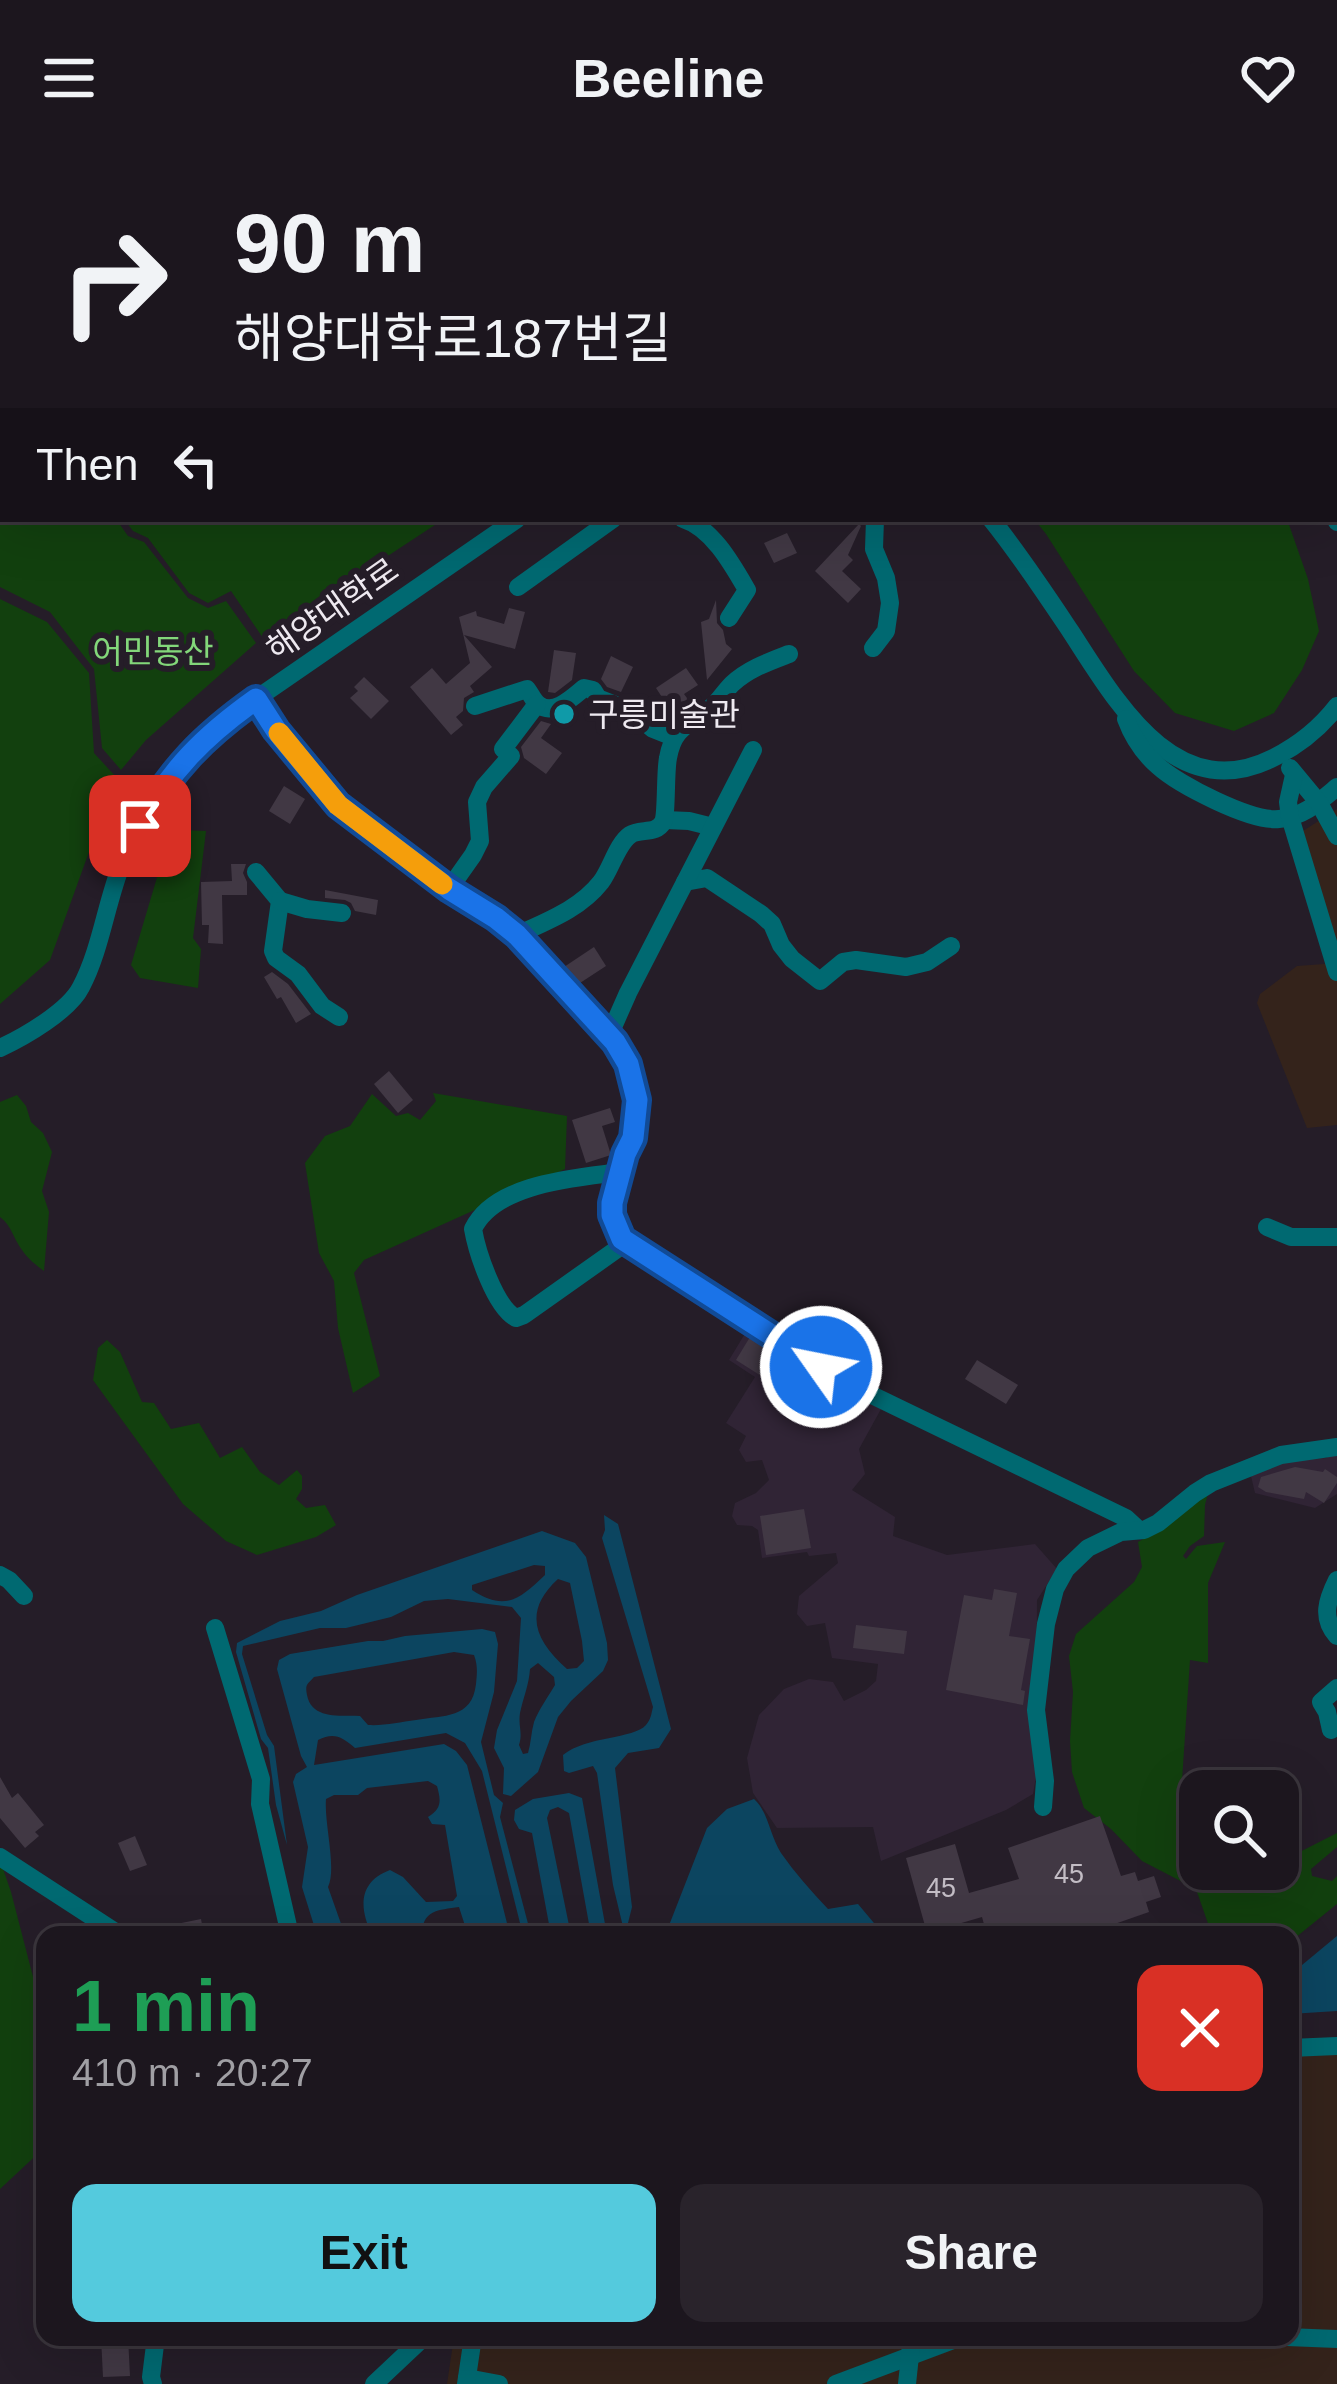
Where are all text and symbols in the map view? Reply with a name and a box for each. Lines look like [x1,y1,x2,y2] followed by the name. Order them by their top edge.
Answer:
[36,45,102,111] icon: menu
[1235,45,1301,111] icon: heart
[572,48,765,108] text: Beeline
[234,196,425,290] text: 90 m
[36,204,192,360] icon: right
[234,308,672,368] text: 해양대학로187번길
[163,432,229,498] icon: left
[36,439,139,490] text: Then
[259,551,405,668] street label: 해양대학로
[92,633,214,670] park label: 어민동산
[588,696,740,733] place label: 구릉미술관
[551,701,577,727] marker: 구릉미술관
[89,775,191,877] pin
[107,793,173,859] icon: arrive
[758,1304,884,1430] position arrow
[1179,1770,1299,1890] map controls
[1179,1770,1299,1890] button: search
[1054,1859,1084,1889] house number: 45
[926,1873,956,1903] house number: 45
[1137,1965,1263,2091] button: close
[72,1966,260,2046] text: 1 min
[72,2051,313,2094] text: 410 m · 20:27
[72,2184,656,2322] button: Exit
[680,2184,1263,2322] button: Share

